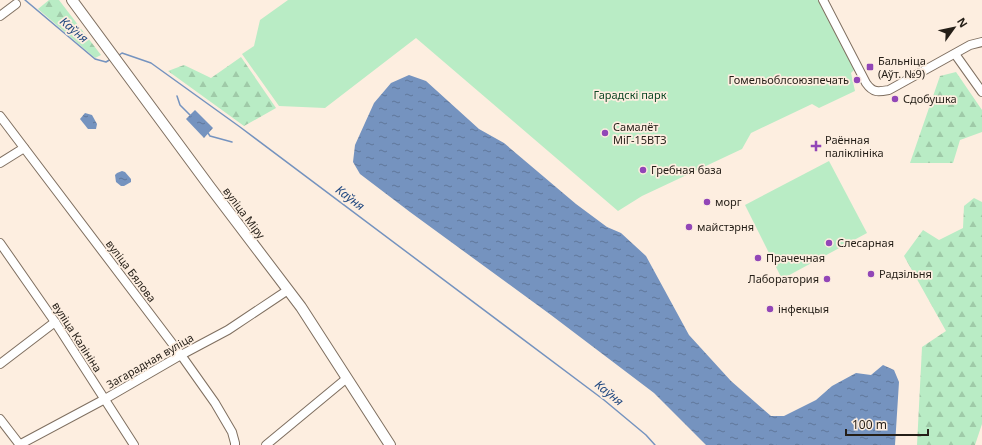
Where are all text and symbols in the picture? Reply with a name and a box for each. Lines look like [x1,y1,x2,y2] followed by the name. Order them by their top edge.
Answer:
[934,8,974,48] north arrow
[56,13,92,46] water label: Каўня
[954,14,972,30] text: N
[878,53,926,81] place label: Бальніца (Аўт. №9)
[865,62,875,72] marker: Бальніца (Аўт. №9)
[729,72,849,87] place label: Гомельоблсоюзпечать
[852,75,862,85] marker: Гомельоблсоюзпечать
[593,87,667,102] park label: Гарадскі парк
[903,91,957,106] place label: Сдобушка
[890,94,900,104] marker: Сдобушка
[613,119,667,147] place label: Самалёт МіГ-15ВТЗ
[600,128,610,138] marker: Самалёт МіГ-15ВТЗ
[825,132,884,160] place label: Раённая паліклініка
[810,140,822,152] marker: Раённая паліклініка
[651,162,722,177] place label: Гребная база
[638,165,648,175] marker: Гребная база
[332,181,368,214] water label: Каўня
[220,184,269,242] street label: вуліца Міру
[715,194,742,209] place label: морг
[702,197,712,207] marker: морг
[697,219,754,234] place label: майстэрня
[684,222,694,232] marker: майстэрня
[837,235,894,250] place label: Слесарная
[103,236,160,305] street label: вуліца Бялова
[824,238,834,248] marker: Слесарная
[766,250,825,265] place label: Прачечная
[753,253,763,263] marker: Прачечная
[879,266,932,281] place label: Радзільня
[866,269,876,279] marker: Радзільня
[748,271,819,286] place label: Лаборатория
[822,274,832,284] marker: Лаборатория
[49,299,106,375] street label: вуліца Калініна
[778,301,829,316] place label: інфекцыя
[765,304,775,314] marker: інфекцыя
[103,330,196,392] street label: Загарадная вуліца
[591,376,627,409] water label: Каўня
[846,411,928,437] scale bar
[852,416,887,433] text: 100 m

